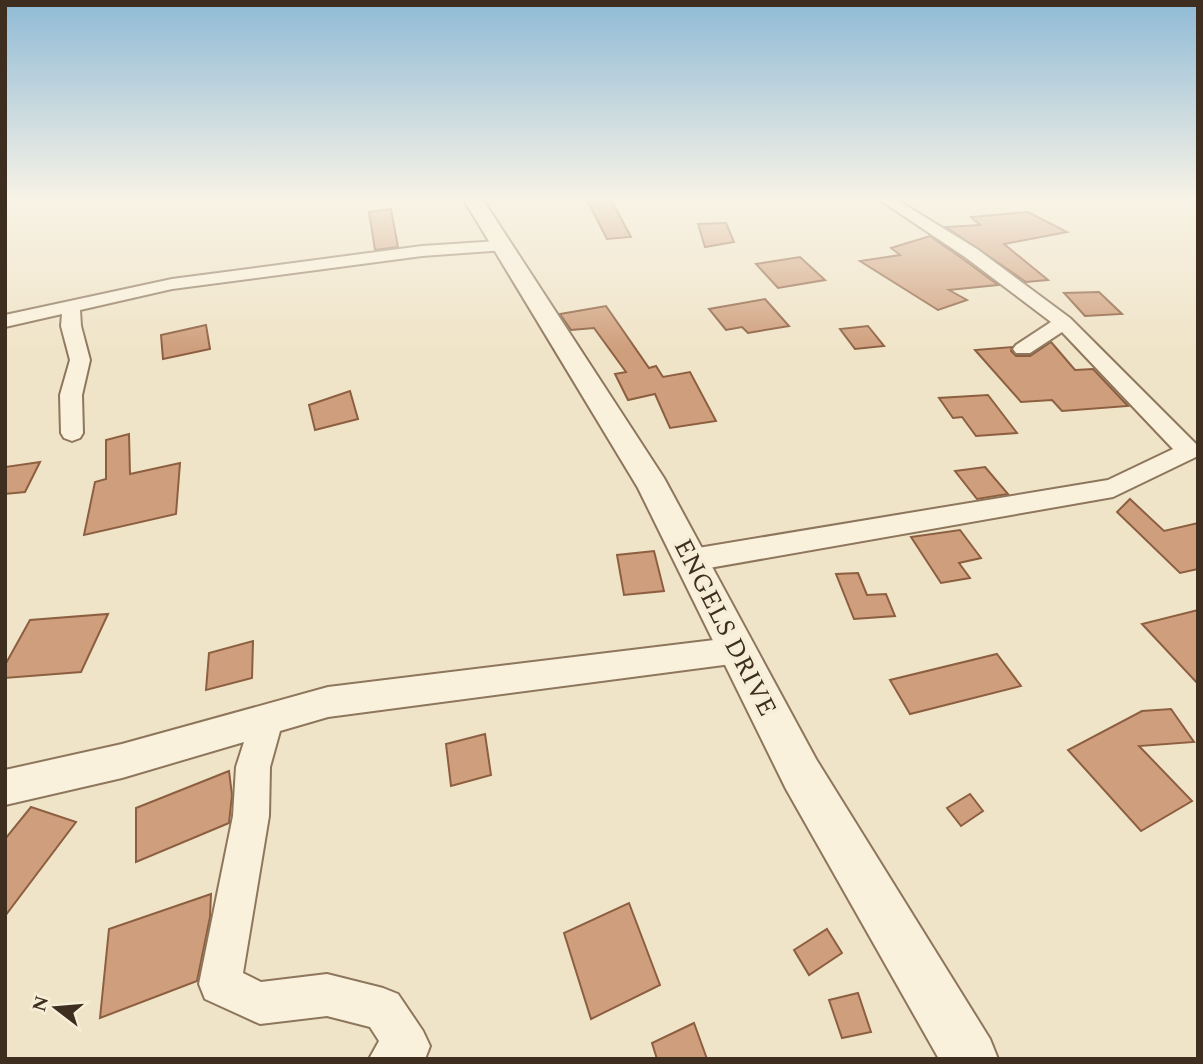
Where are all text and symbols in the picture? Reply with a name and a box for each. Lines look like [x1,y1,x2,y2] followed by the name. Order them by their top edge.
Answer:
[663,531,787,723] street label: ENGELS DRIVE
[21,973,91,1043] north arrow
[25,992,57,1015] text: N

